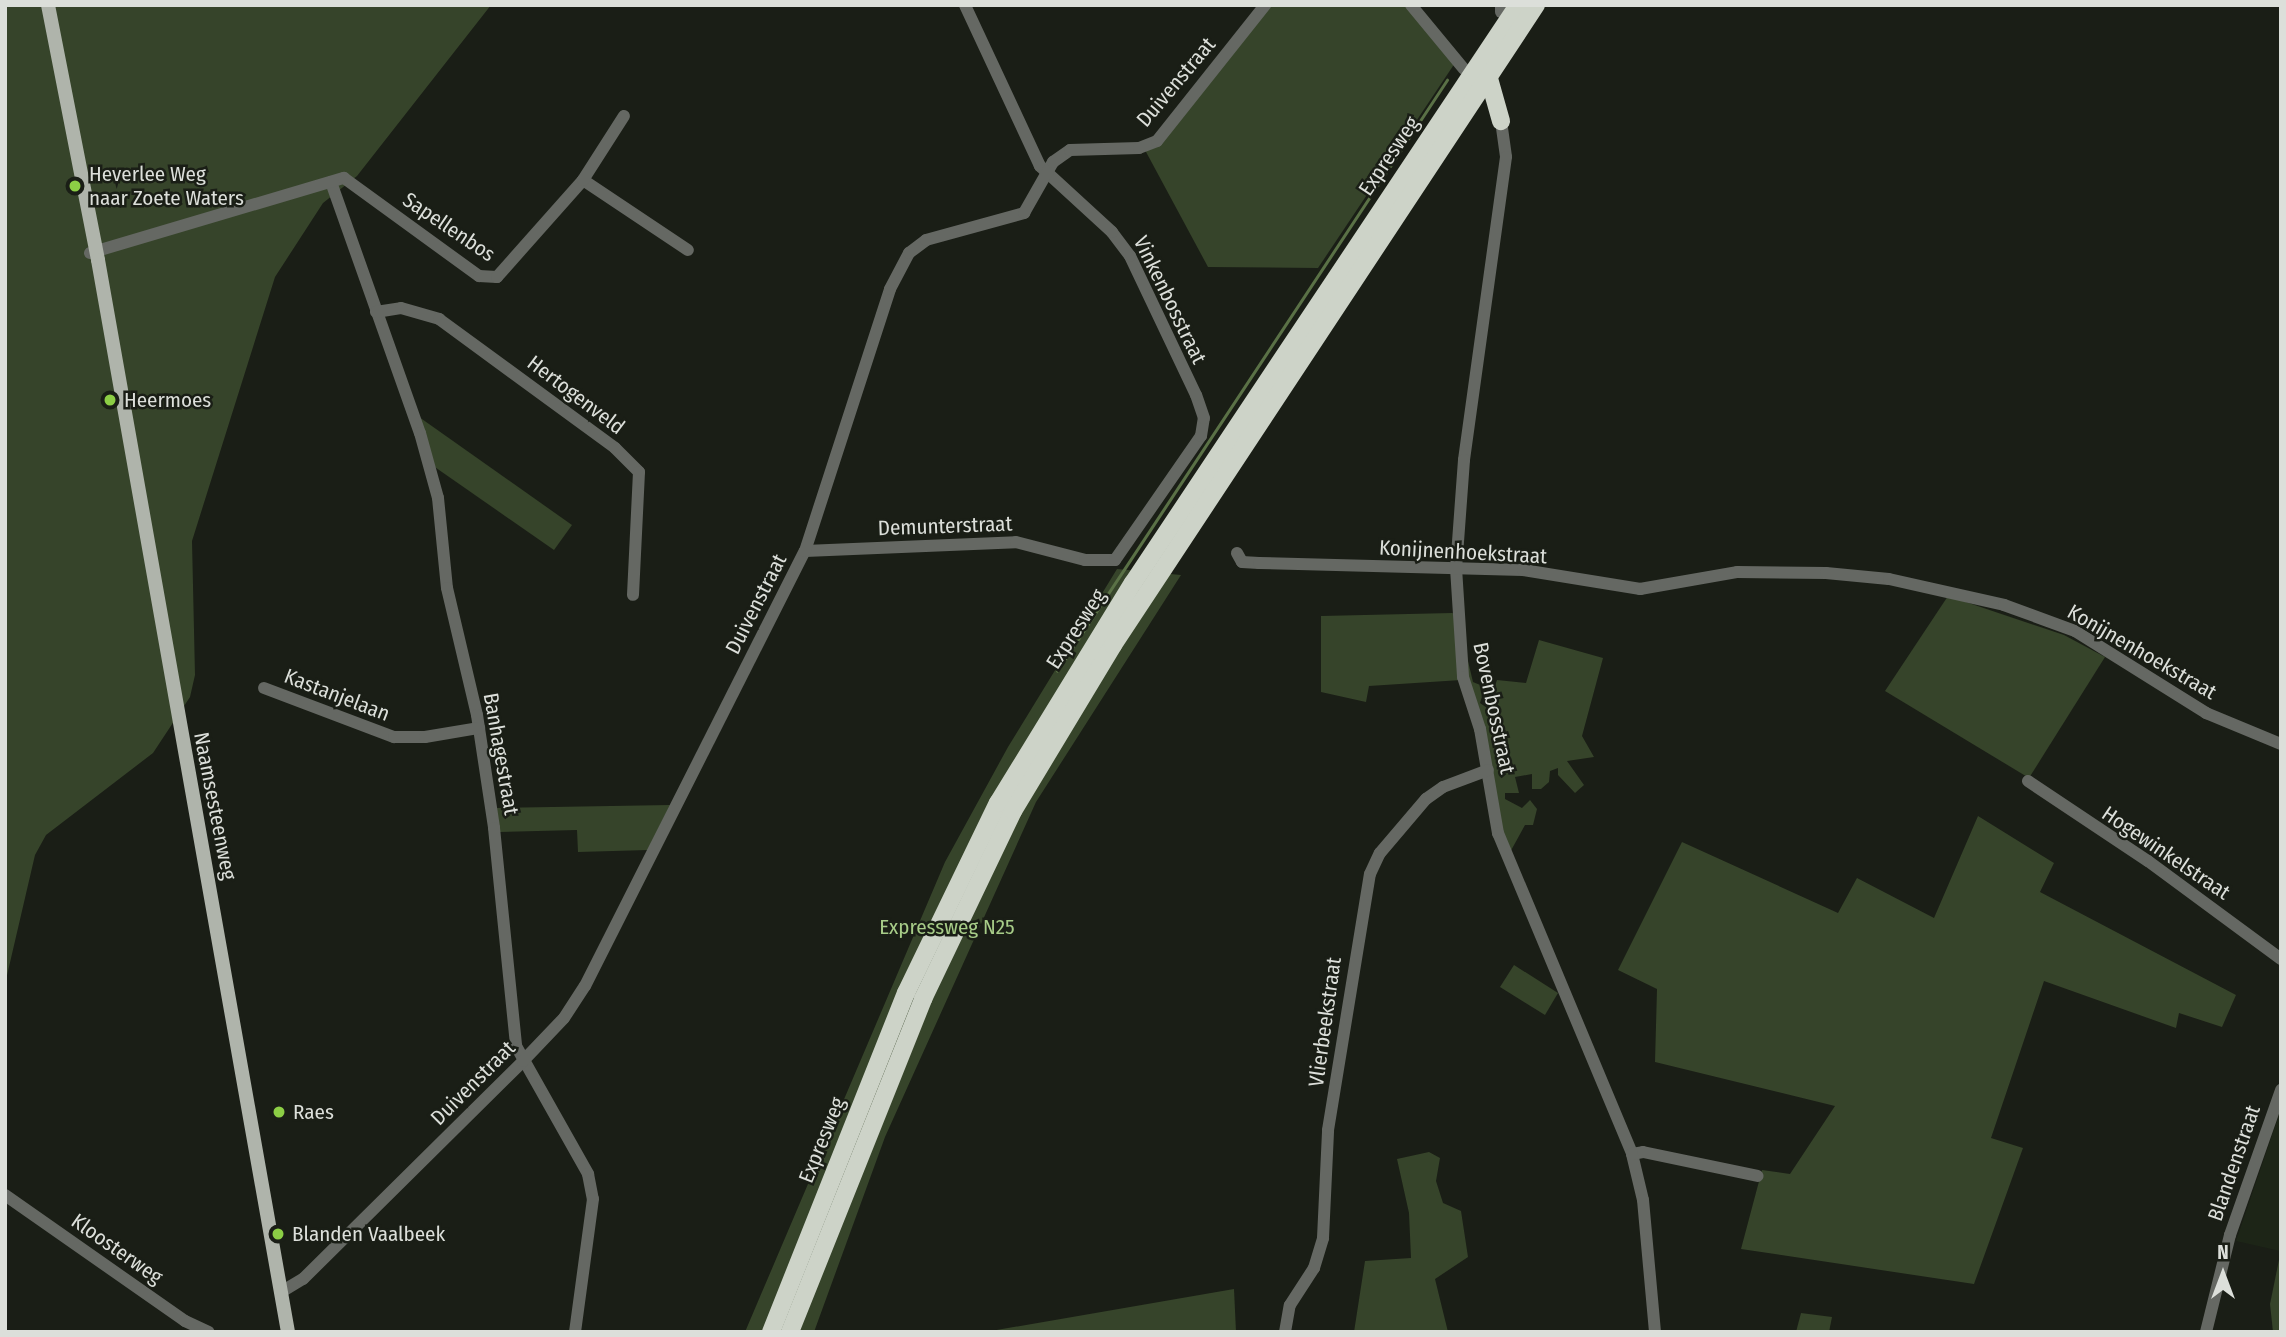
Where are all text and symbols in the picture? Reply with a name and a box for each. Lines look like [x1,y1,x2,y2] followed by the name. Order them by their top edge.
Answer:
[1131,32,1221,132] street label: Duivenstraat
[1353,112,1425,200] street label: Expresweg
[89,161,244,211] place label: Heverlee Weg naar Zoete Waters
[67,178,83,194] marker: Heverlee Weg naar Zoete Waters
[398,187,500,267] street label: Sapellenbos
[1128,232,1212,368] street label: Vinkenbosstraat
[522,350,630,440] street label: Hertogenveld
[124,387,211,413] place label: Heermoes
[102,392,118,408] marker: Heermoes
[877,511,1013,541] street label: Demunterstraat
[1378,535,1548,569] street label: Konijnenhoekstraat
[720,550,792,658] street label: Duivenstraat
[1041,584,1111,674] street label: Expresweg
[2063,599,2221,705] street label: Konijnenhoekstraat
[1468,640,1520,776] street label: Bovenbosstraat
[281,663,393,727] street label: Kastanjelaan
[478,691,524,817] street label: Banhagestraat
[188,730,242,882] street label: Naamsesteenweg
[2097,801,2235,905] street label: Hogewinkelstraat
[879,914,1015,940] park label: Expressweg N25
[1303,956,1347,1088] street label: Vlierbeekstraat
[426,1036,520,1130] street label: Duivenstraat
[793,1093,851,1187] street label: Expresweg
[293,1099,334,1125] place label: Raes
[2202,1102,2266,1224] street label: Blandenstraat
[271,1104,287,1120] marker: Raes
[66,1208,168,1290] street label: Kloosterweg
[292,1221,445,1247] place label: Blanden Vaalbeek
[270,1226,286,1242] marker: Blanden Vaalbeek
[2188,1239,2258,1309] north arrow
[2217,1241,2229,1264] text: N

